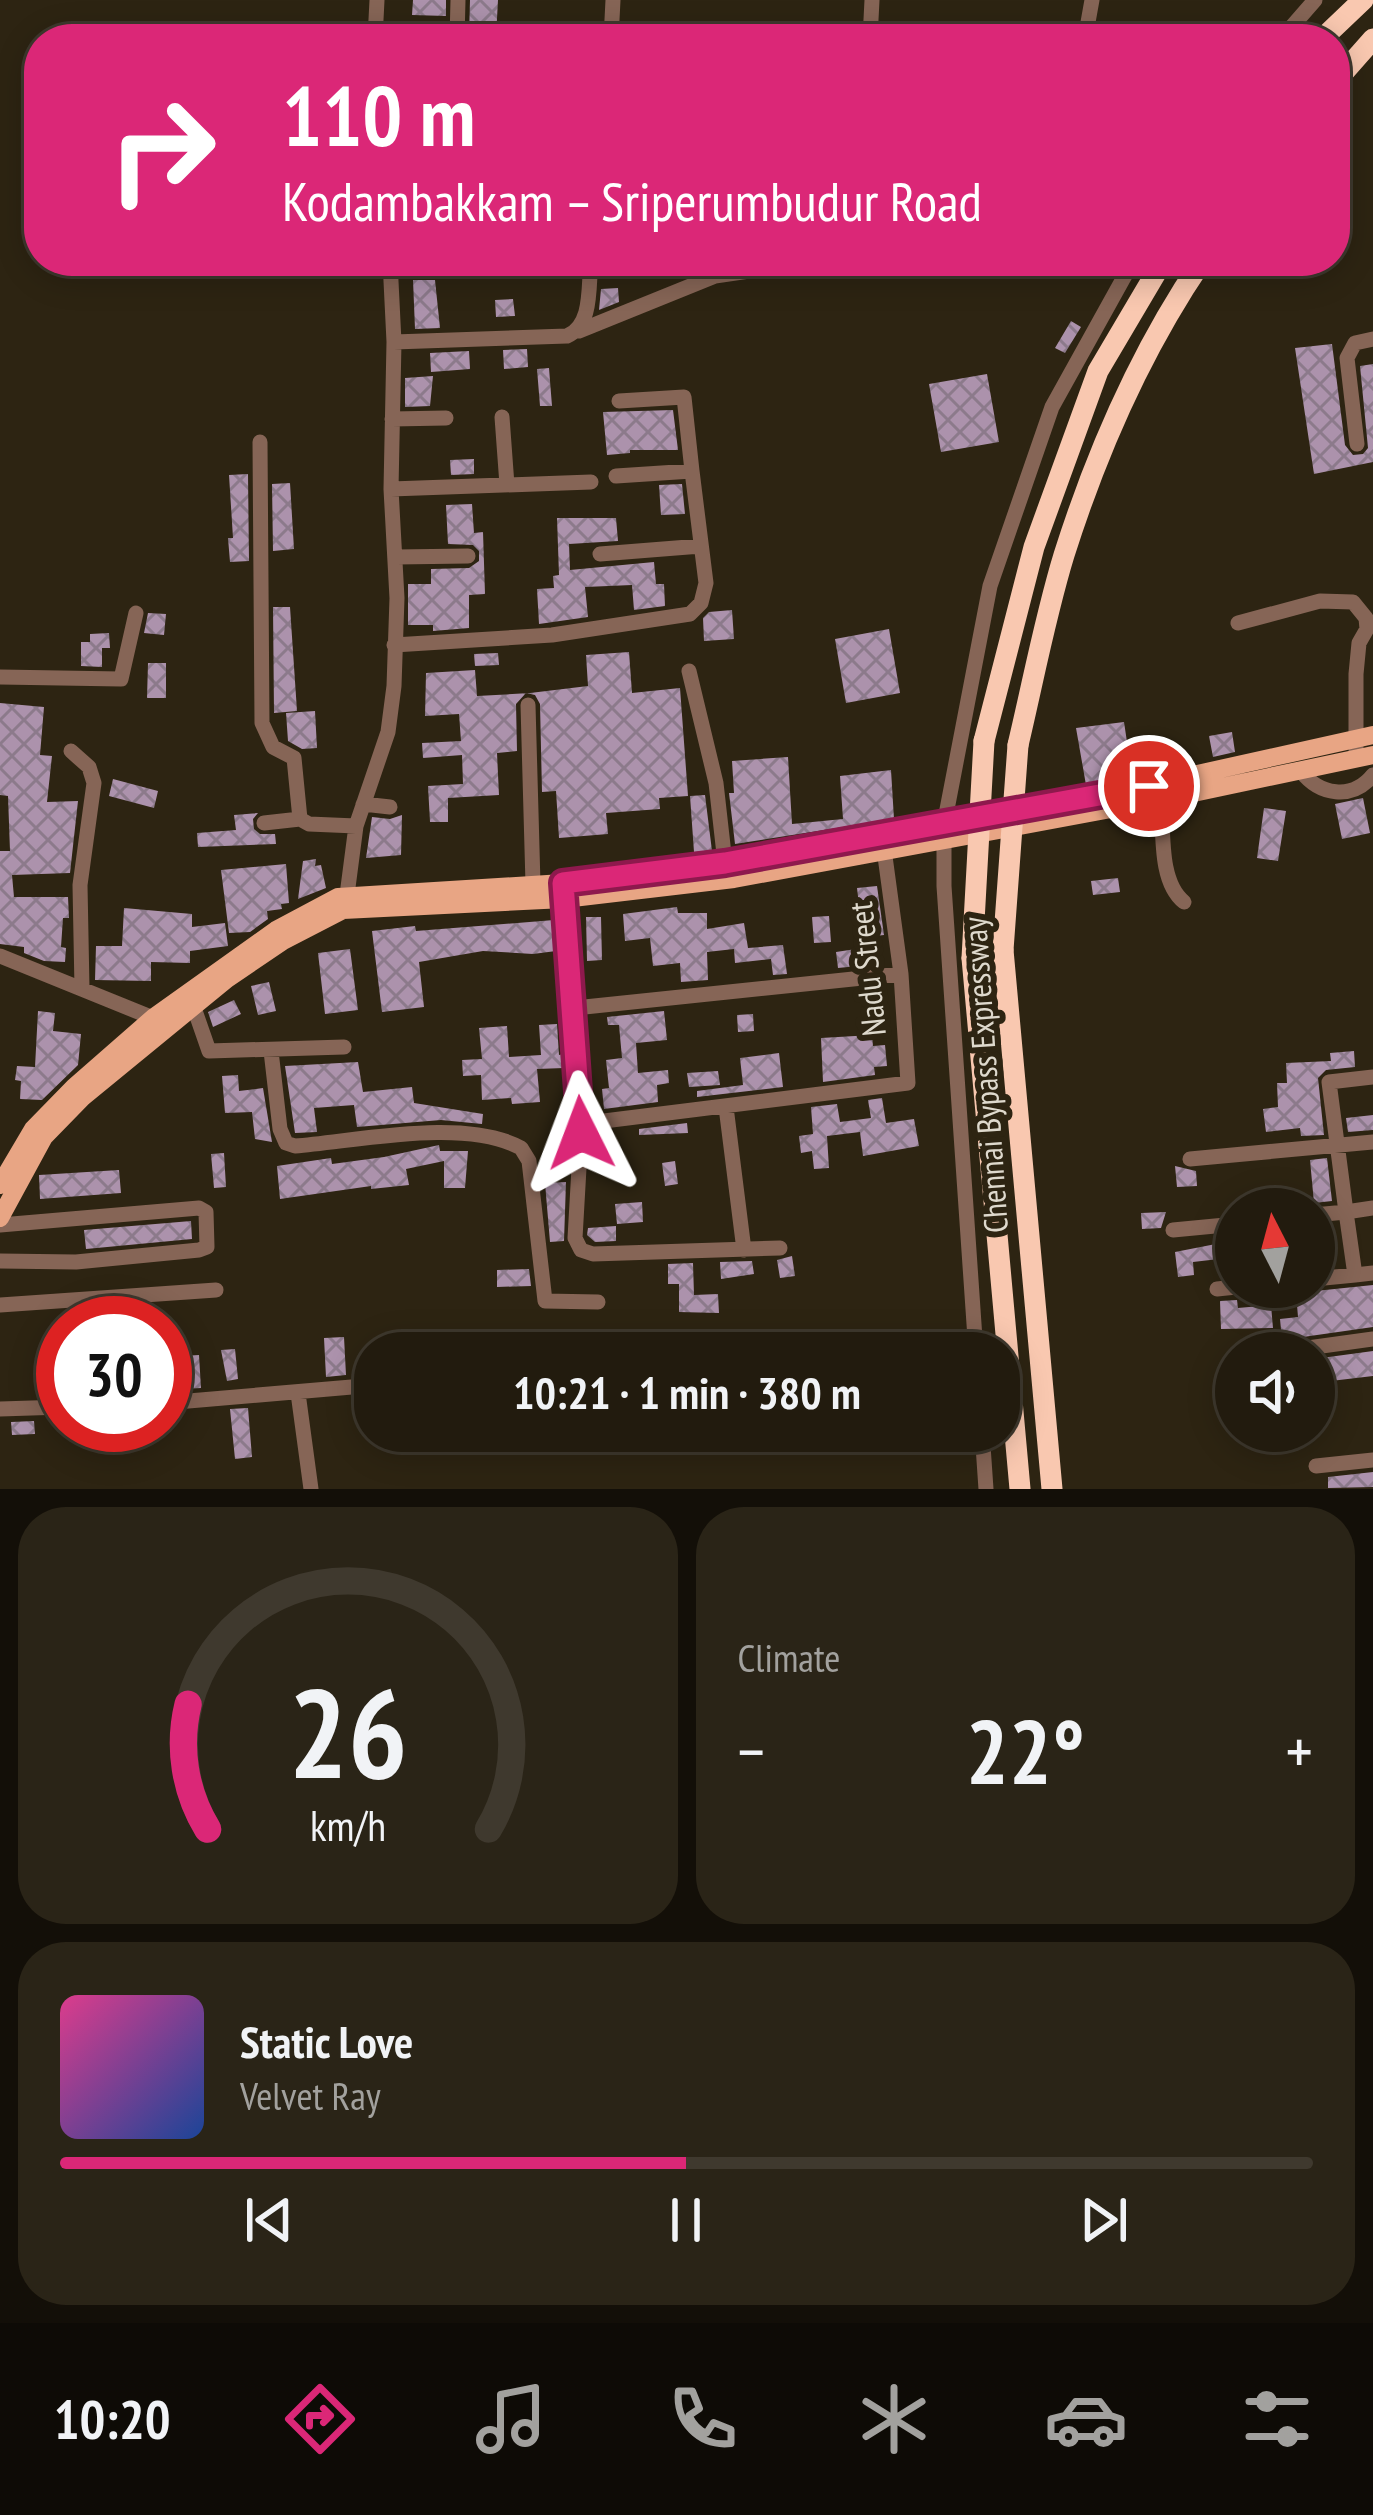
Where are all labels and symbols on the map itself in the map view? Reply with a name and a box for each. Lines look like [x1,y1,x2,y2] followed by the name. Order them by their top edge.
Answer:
[1098,735,1200,837] pin
[838,900,895,1038] street label: Nadu Street
[952,915,1017,1234] street label: Chennai Bypass Expressway
[518,1070,644,1196] position arrow
[1215,1188,1335,1308] north arrow
[36,1296,192,1452] speed limit sign: 30

